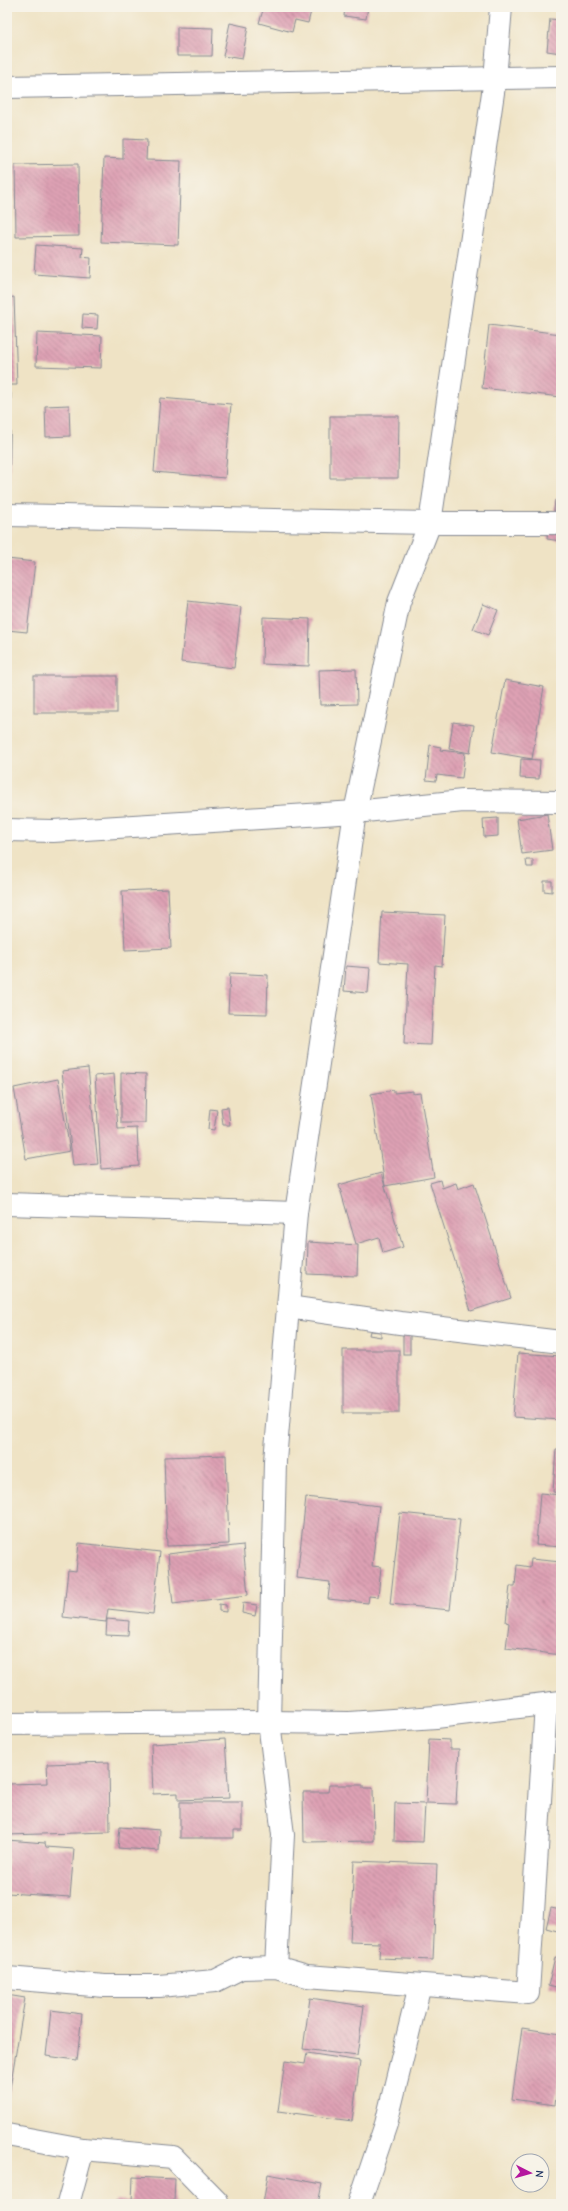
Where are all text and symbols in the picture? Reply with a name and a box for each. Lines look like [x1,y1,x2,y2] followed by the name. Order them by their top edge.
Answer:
[510,2153,550,2193] north arrow
[533,2170,546,2178] text: N

